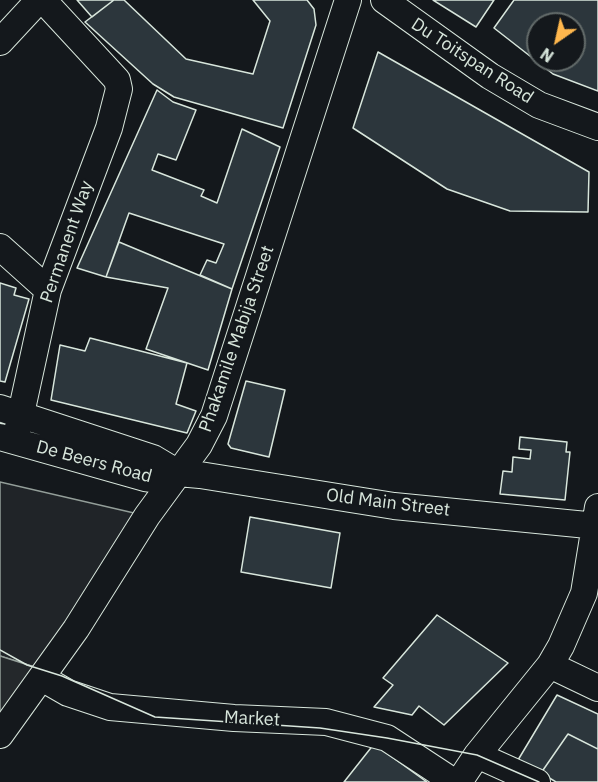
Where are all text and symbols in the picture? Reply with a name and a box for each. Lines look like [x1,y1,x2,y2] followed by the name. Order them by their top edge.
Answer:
[526,12,586,72] north arrow
[407,13,537,109] street label: Du Toitspan Road
[537,44,557,67] text: N
[36,178,98,306] street label: Permanent Way
[195,243,279,435] street label: Phakamile Mabija Street
[34,436,154,488] street label: De Beers Road
[325,485,451,521] street label: Old Main Street
[223,707,281,731] street label: Market

